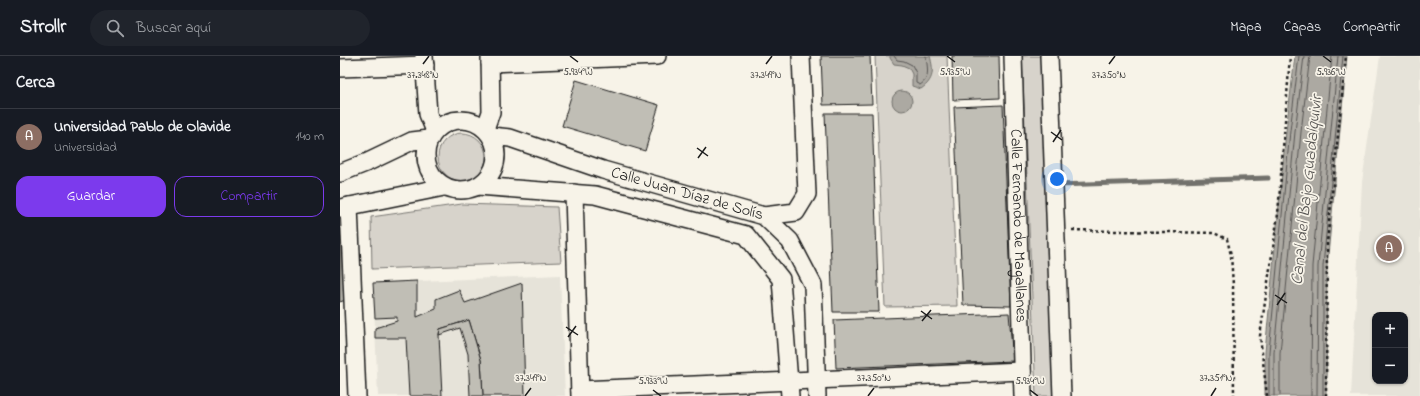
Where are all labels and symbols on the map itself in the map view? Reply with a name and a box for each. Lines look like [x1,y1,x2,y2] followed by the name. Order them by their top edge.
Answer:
[563,65,593,80] text: 5.934°W
[939,65,971,80] text: 5.935°W
[1316,65,1346,80] text: 5.936°W
[407,68,439,83] text: 37.348°N
[751,68,782,83] text: 37.349°N
[1092,68,1126,83] text: 37.350°N
[1285,91,1330,286] water label: Canal del Bajo Guadalquivir
[1003,129,1033,323] street label: Calle Fernando de Magallanes
[608,161,766,227] street label: Calle Juan Díaz de Solís
[1047,169,1067,189] your location
[1376,233,1402,263] pin: A
[516,371,547,386] text: 37.349°N
[857,371,891,386] text: 37.350°N
[1200,371,1233,386] text: 37.351°N
[638,374,668,389] text: 5.933°W
[1015,374,1045,389] text: 5.934°W

